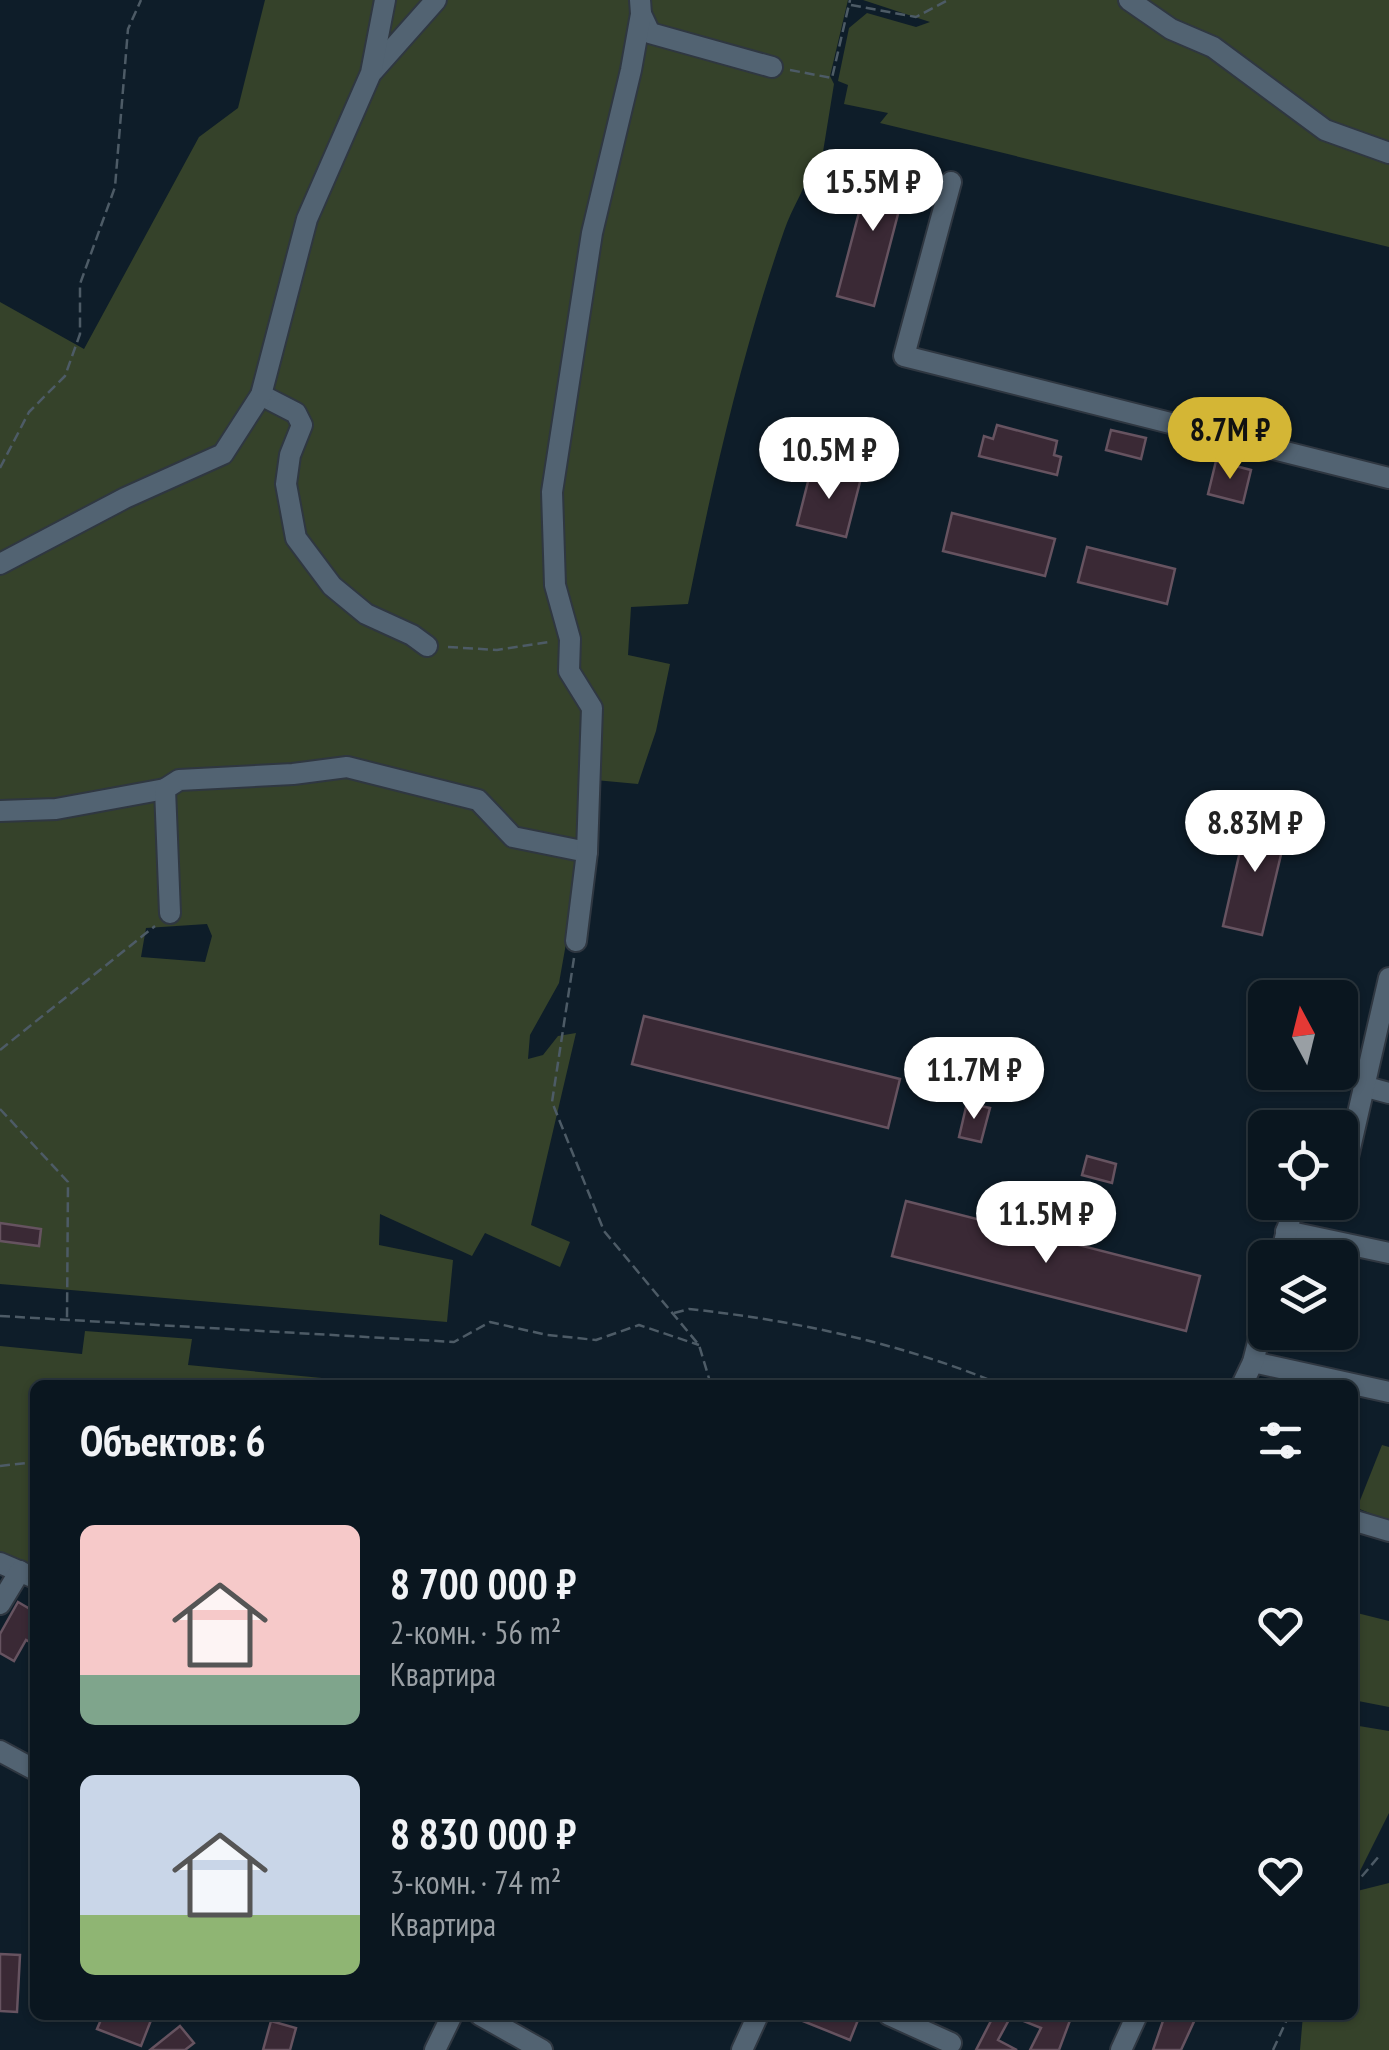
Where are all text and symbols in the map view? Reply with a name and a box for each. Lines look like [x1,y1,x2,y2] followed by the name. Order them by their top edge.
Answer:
[781,149,965,234] pin: 15.5M ₽
[825,160,921,202] text: 15.5M ₽
[1149,397,1311,482] pin: 8.7M ₽
[1190,408,1270,450] text: 8.7M ₽
[737,417,921,502] pin: 10.5M ₽
[781,428,877,470] text: 10.5M ₽
[1163,790,1347,875] pin: 8.83M ₽
[1207,801,1303,843] text: 8.83M ₽
[1248,980,1358,1090] north arrow
[1248,980,1358,1350] map controls
[882,1037,1066,1122] pin: 11.7M ₽
[926,1048,1022,1090] text: 11.7M ₽
[1248,1110,1358,1220] button: locate
[954,1181,1138,1266] pin: 11.5M ₽
[998,1192,1094,1234] text: 11.5M ₽
[1248,1240,1358,1350] button: layers
[80,1413,266,1468] text: Объектов: 6
[1253,1413,1308,1468] icon: filters
[390,1556,576,1611] text: 8 700 000 ₽
[160,1565,280,1685] icon: home
[1253,1598,1308,1653] icon: heart
[390,1611,561,1653] text: 2-комн. · 56 m²
[390,1653,496,1695] text: Квартира
[390,1806,576,1861] text: 8 830 000 ₽
[160,1815,280,1935] icon: home
[1253,1848,1308,1903] icon: heart
[390,1861,561,1903] text: 3-комн. · 74 m²
[390,1903,496,1945] text: Квартира

